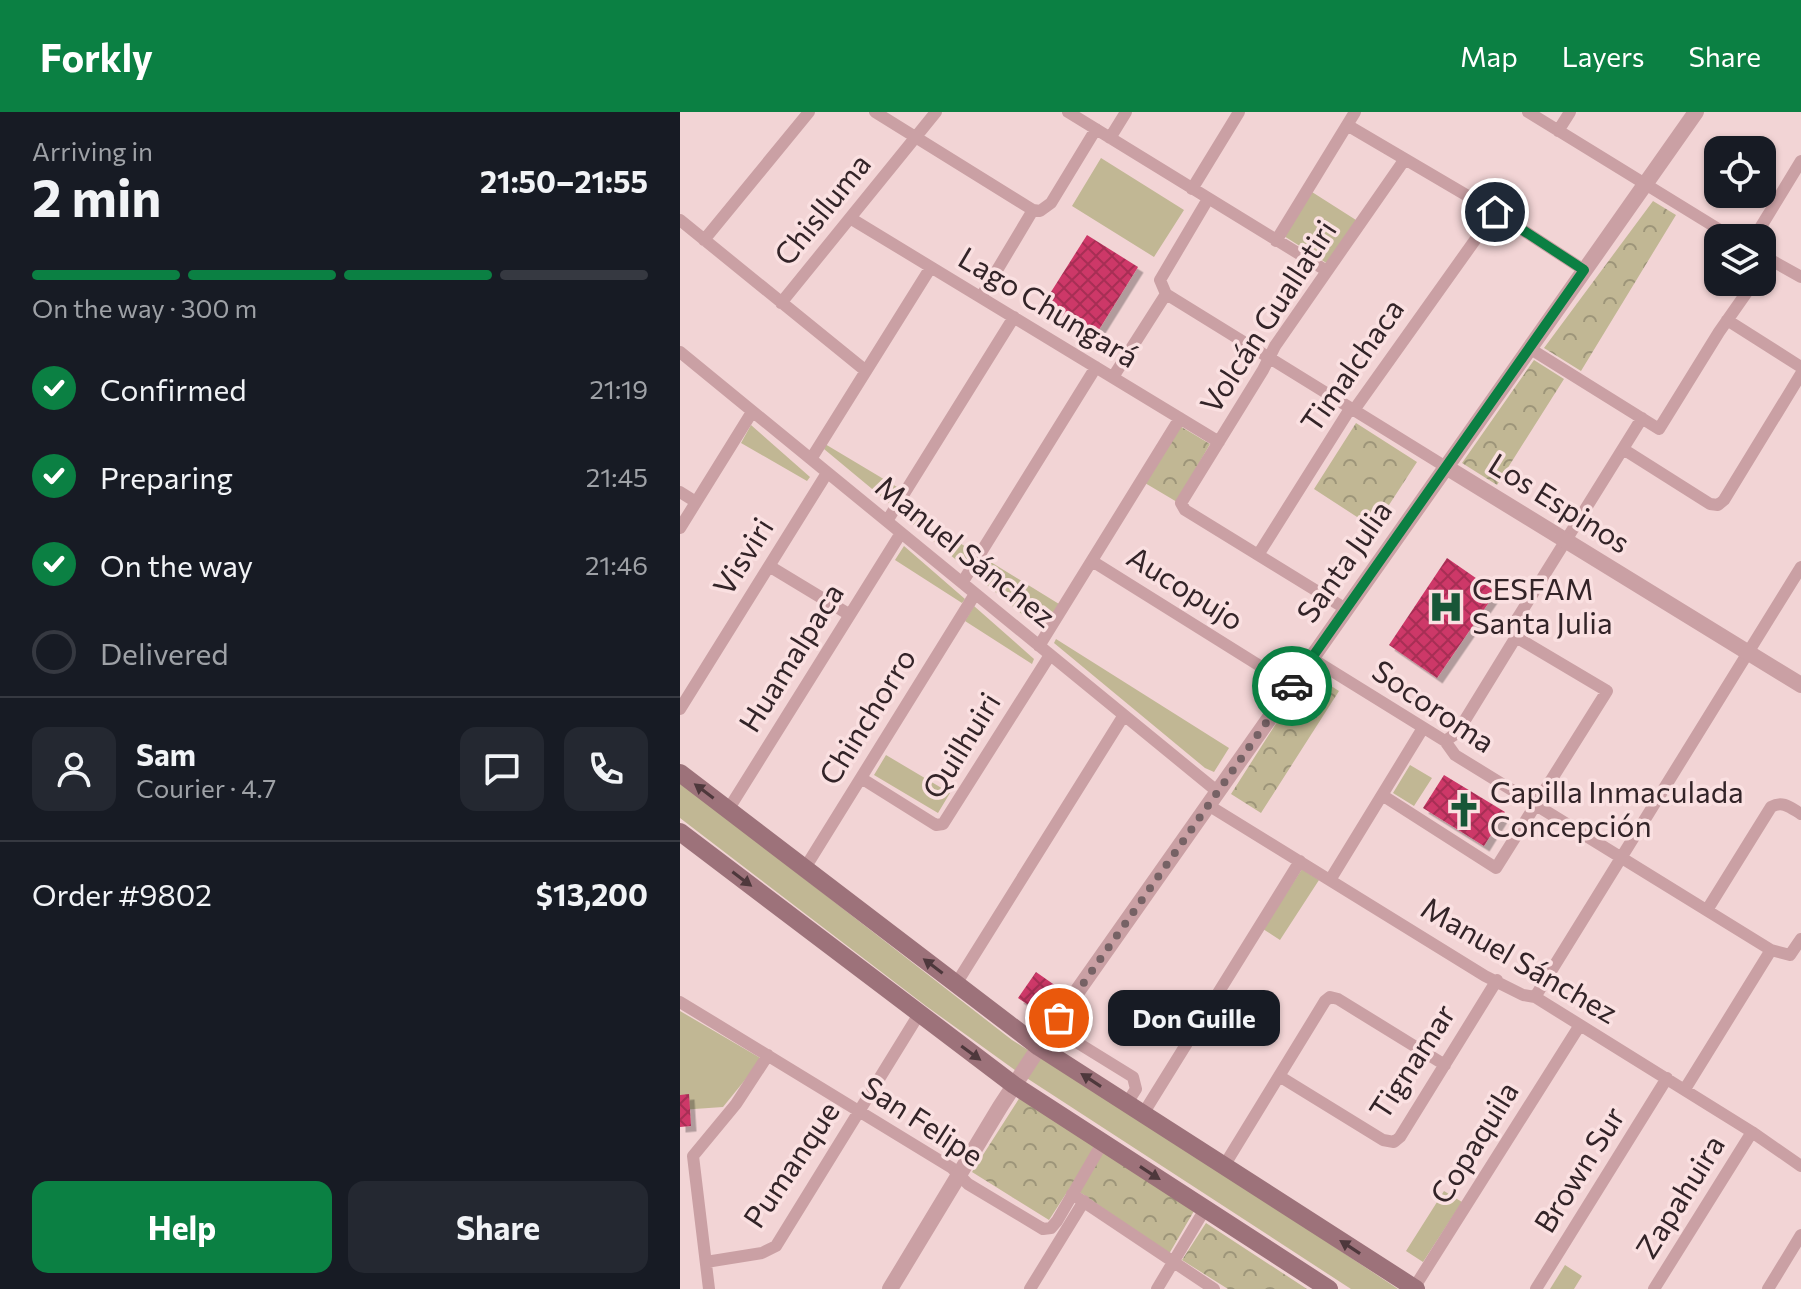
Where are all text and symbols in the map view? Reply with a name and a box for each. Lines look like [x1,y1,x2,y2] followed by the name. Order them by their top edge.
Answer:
[40,33,153,80] text: Forkly
[1460,39,1518,73] text: Map
[1562,39,1644,73] text: Layers
[1688,39,1761,73] text: Share
[32,135,153,166] text: Arriving in
[1704,136,1776,296] map controls
[1704,136,1776,208] button: locate
[765,145,877,272] street label: Chislluma
[480,162,648,199] text: 21:50–21:55
[32,164,161,228] text: 2 min
[1461,178,1529,246] pin
[1473,190,1517,234] icon: home
[1191,212,1343,419] street label: Volcán Guallatiri
[1704,224,1776,296] button: layers
[953,238,1146,374] street label: Lago Chungará
[1291,291,1410,439] street label: Timalchaca
[32,292,257,323] text: On the way · 300 m
[32,366,76,410] icon: check
[100,370,247,407] text: Confirmed
[589,373,648,404] text: 21:19
[1483,444,1638,560] street label: Los Espinos
[32,454,76,498] icon: check
[100,458,233,495] text: Preparing
[586,461,648,492] text: 21:45
[869,466,1064,634] street label: Manuel Sánchez
[1287,492,1398,629] street label: Santa Julia
[704,510,780,601] street label: Visviri
[1121,537,1251,637] street label: Aucopujo
[32,542,76,586] icon: check
[100,546,253,583] text: On the way
[585,549,648,580] text: 21:46
[1472,569,1613,640] place label: CESFAM Santa Julia
[730,575,850,738] street label: Huamalpaca
[1427,588,1465,626] hospital icon: CESFAM Santa Julia
[100,634,229,671] text: Delivered
[809,641,922,791] street label: Chinchorro
[1252,646,1332,726] courier
[1366,651,1503,759] street label: Socoroma
[1270,664,1314,708] icon: car
[913,685,1007,804] street label: Quilhuiri
[32,727,116,811] button: person
[460,727,544,811] button: chat
[564,727,648,811] button: phone
[136,735,196,772] text: Sam
[136,772,276,803] text: Courier · 4.7
[1490,772,1744,843] place label: Capilla Inmaculada Concepción
[694,784,714,800] one-way arrow
[1445,791,1483,829] church icon: Capilla Inmaculada Concepción
[732,871,752,887] one-way arrow
[32,875,212,912] text: Order #9802
[536,875,648,912] text: $13,200
[1416,888,1625,1030] street label: Manuel Sánchez
[923,958,943,974] one-way arrow
[1025,984,1093,1052] pin
[1107,990,1279,1046] callout: Don Guille
[1037,996,1081,1040] icon: bag
[1360,996,1462,1125] street label: Tignamar
[1132,1002,1256,1033] text: Don Guille
[961,1045,982,1061] one-way arrow
[856,1067,991,1173] street label: San Felipe
[1080,1074,1102,1088] one-way arrow
[1421,1074,1525,1210] street label: Copaquila
[734,1093,846,1234] street label: Pumanque
[1525,1099,1631,1238] street label: Brown Sur
[1627,1127,1731,1264] street label: Zapahuira
[1139,1165,1161,1180] one-way arrow
[32,1181,332,1273] button: Help
[348,1181,648,1273] button: Share
[1339,1240,1361,1254] one-way arrow

